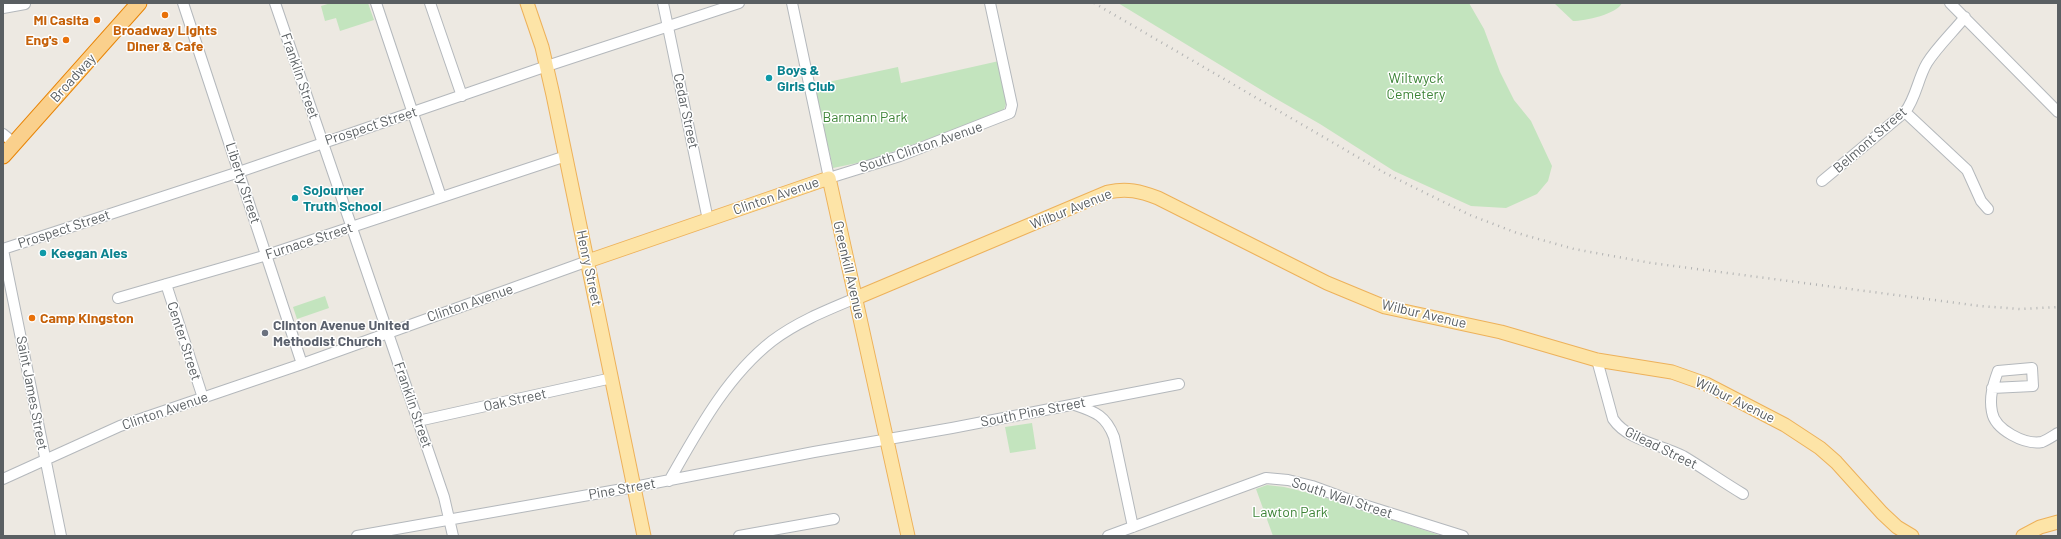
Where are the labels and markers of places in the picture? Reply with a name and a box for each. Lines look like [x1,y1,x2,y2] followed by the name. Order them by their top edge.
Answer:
[160,10,170,20] marker: Broadway Lights Diner & Cafe
[33,12,89,28] place label: Mi Casita
[92,15,102,25] marker: Mi Casita
[113,22,217,54] place label: Broadway Lights Diner & Cafe
[25,32,58,48] place label: Eng's
[61,35,71,45] marker: Eng's
[777,62,835,94] place label: Boys & Girls Club
[764,73,774,83] marker: Boys & Girls Club
[303,182,382,214] place label: Sojourner Truth School
[290,193,300,203] marker: Sojourner Truth School
[51,245,128,261] place label: Keegan Ales
[38,248,48,258] marker: Keegan Ales
[40,310,134,326] place label: Camp Kingston
[27,313,37,323] marker: Camp Kingston
[273,317,409,350] place label: Clinton Avenue United Methodist Church
[260,328,270,338] marker: Clinton Avenue United Methodist Church

